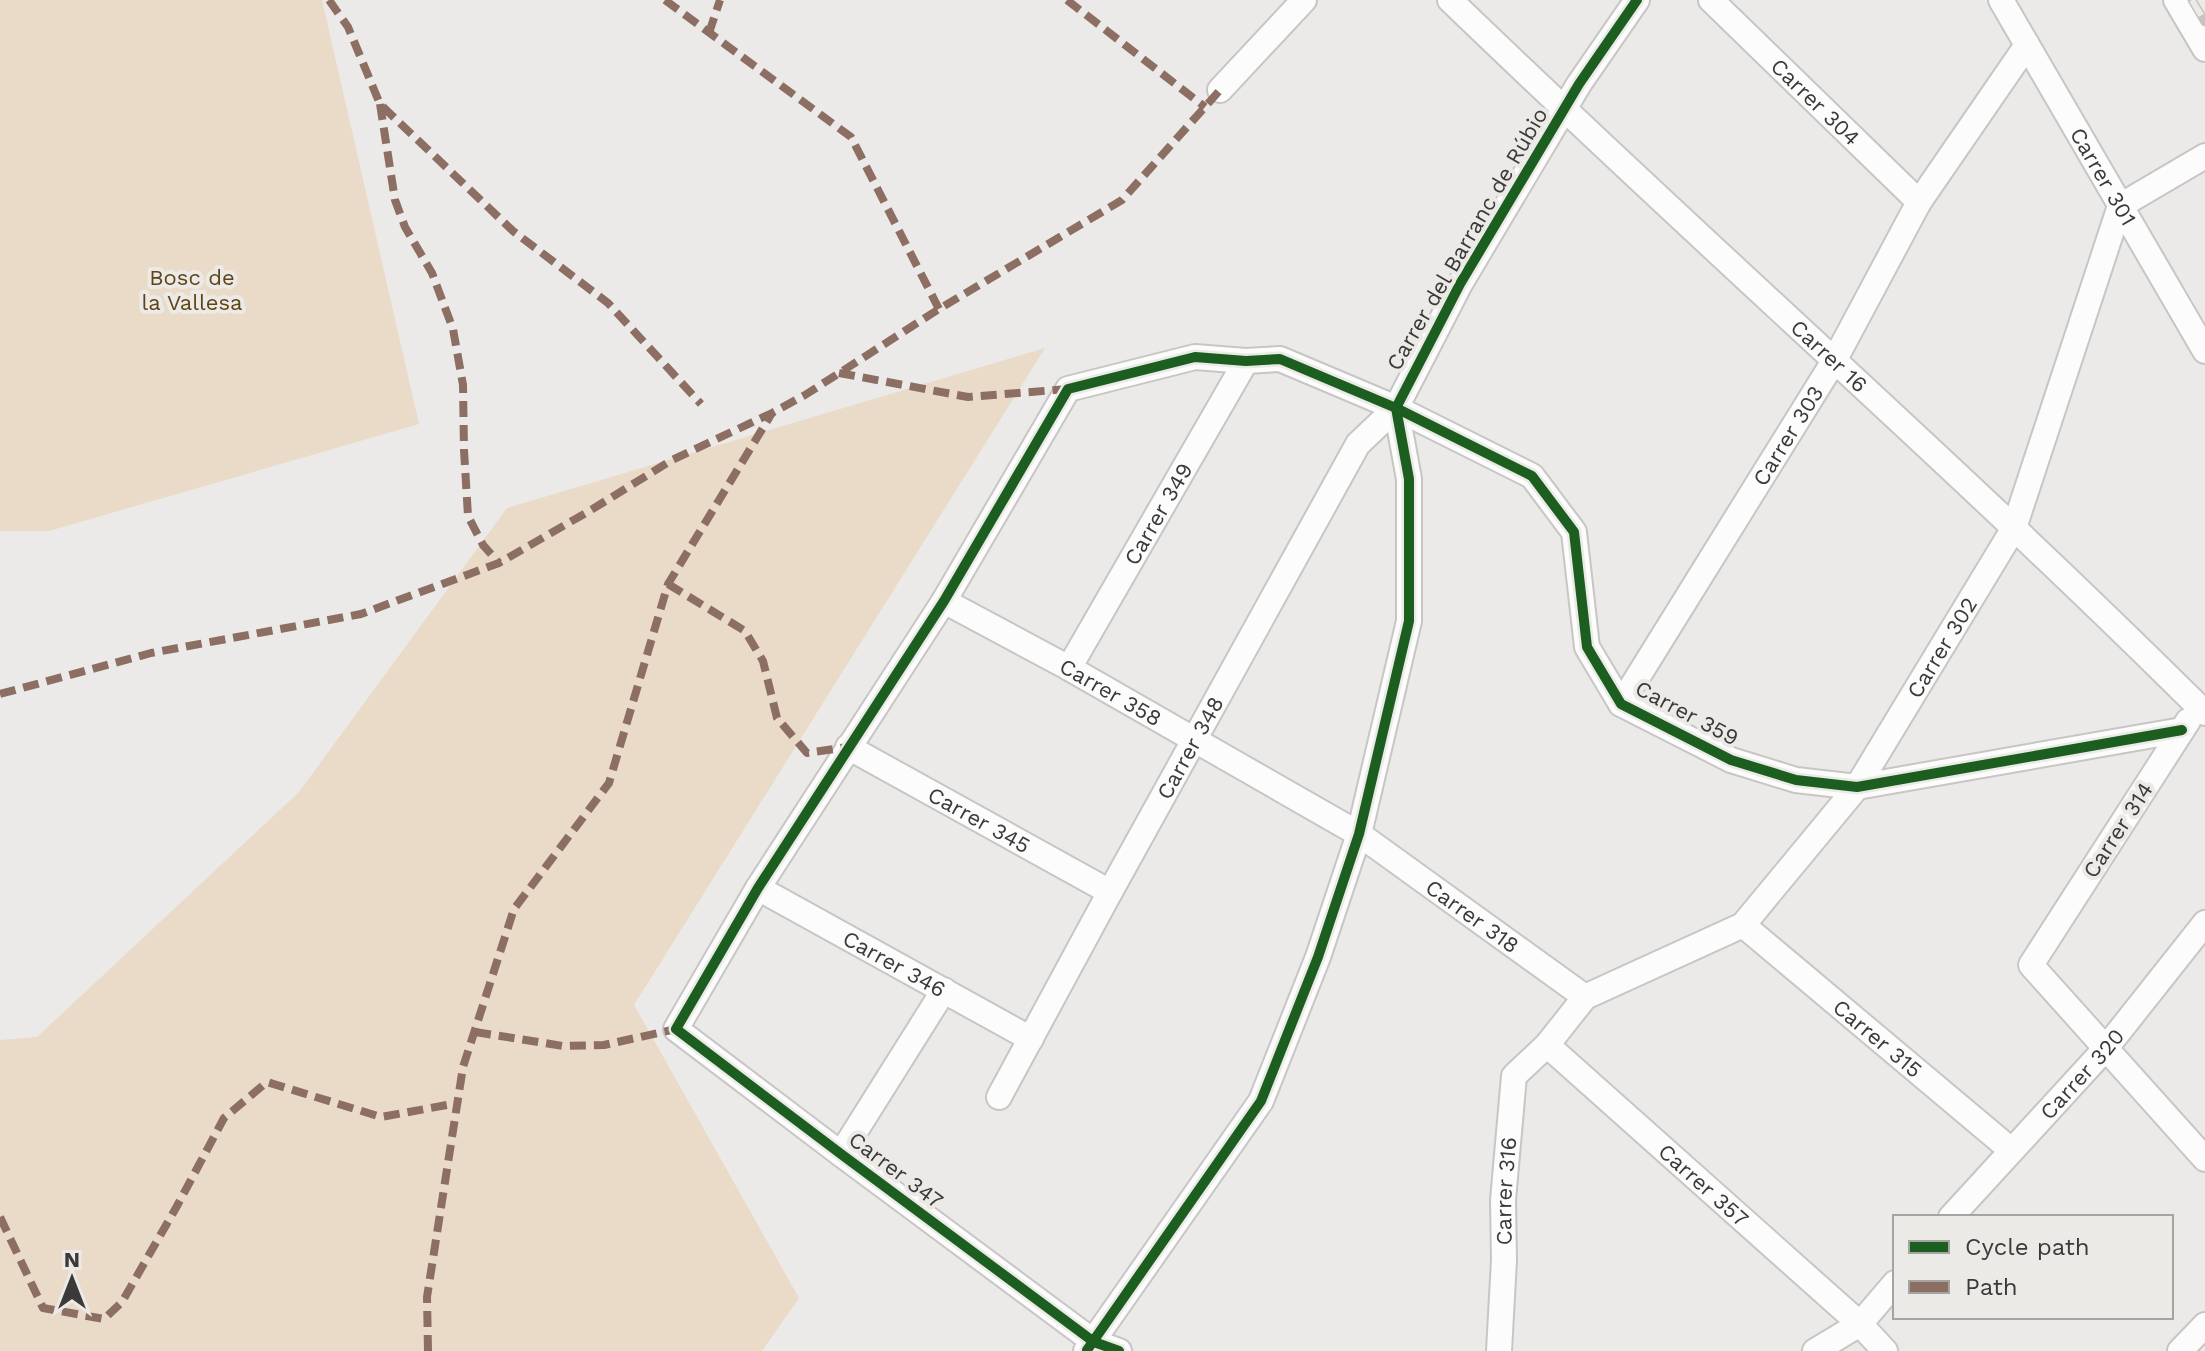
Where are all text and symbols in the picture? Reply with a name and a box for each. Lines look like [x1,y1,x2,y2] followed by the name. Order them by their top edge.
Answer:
[1766,53,1865,150] street label: Carrer 304
[1381,103,1553,375] street label: Carrer del Barranc de Rúbio
[2065,123,2142,230] street label: Carrer 301
[141,265,243,315] park label: Bosc de la Vallesa
[1786,314,1873,397] street label: Carrer 16
[1747,381,1828,490] street label: Carrer 303
[1119,458,1197,569] street label: Carrer 349
[1902,593,1982,702] street label: Carrer 302
[1056,653,1166,731] street label: Carrer 358
[1631,675,1743,751] street label: Carrer 359
[1151,692,1228,804] street label: Carrer 348
[2078,778,2158,882] street label: Carrer 314
[924,781,1035,858] street label: Carrer 345
[1421,874,1524,958] street label: Carrer 318
[839,925,950,1002] street label: Carrer 346
[1828,994,1927,1082] street label: Carrer 315
[2035,1024,2129,1124] street label: Carrer 320
[844,1127,948,1213] street label: Carrer 347
[1491,1136,1521,1246] street label: Carrer 316
[1654,1138,1754,1231] street label: Carrer 357
[1893,1215,2173,1319] legend
[1965,1233,2090,1261] text: Cycle path
[32,1239,112,1319] north arrow
[64,1247,80,1272] text: N
[1965,1273,2018,1301] text: Path

